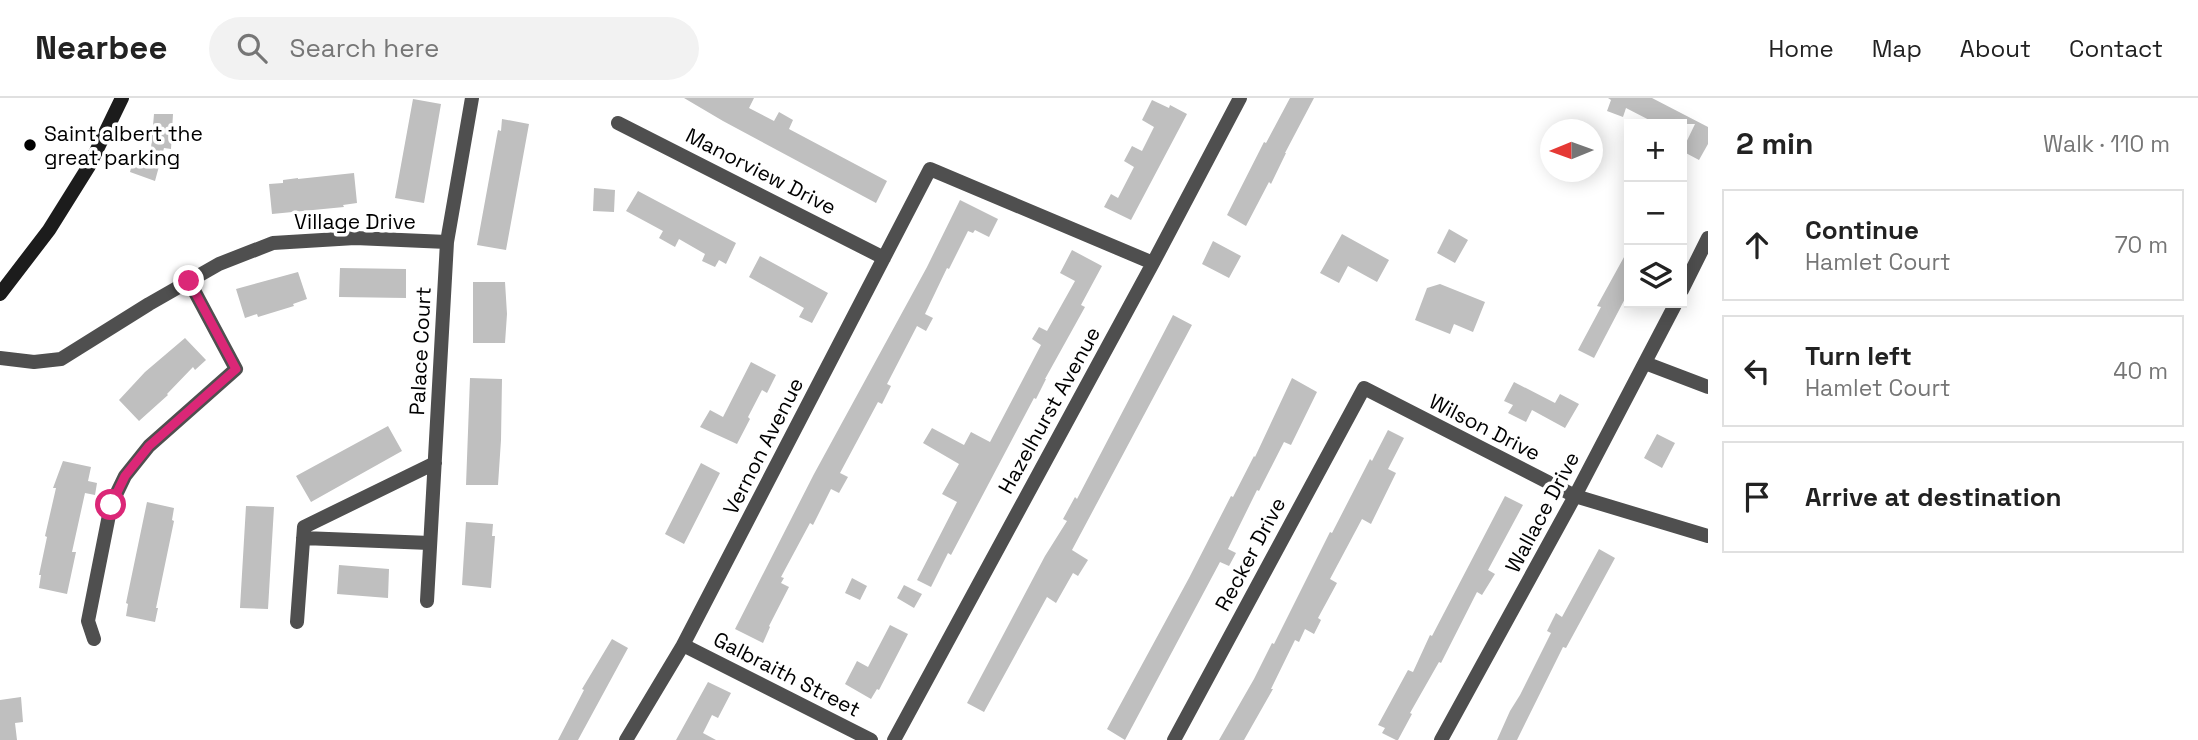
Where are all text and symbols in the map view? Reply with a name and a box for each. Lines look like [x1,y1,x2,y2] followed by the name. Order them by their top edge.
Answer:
[209,17,699,80] search box
[35,27,167,69] text: Nearbee
[233,29,271,67] icon: search
[289,31,439,65] text: Search here
[1768,33,1834,64] text: Home
[1872,33,1922,64] text: Map
[1960,33,2031,64] text: About
[2069,33,2163,64] text: Contact
[1540,119,1603,182] north arrow
[1624,119,1687,308] map controls
[1624,119,1687,182] button: +
[44,120,203,171] place label: Saint albert the great parking
[681,121,841,221] street label: Manorview Drive
[1736,124,1814,163] text: 2 min
[2043,129,2170,159] text: Walk · 110 m
[22,137,38,153] marker: Saint albert the great parking
[1624,182,1687,245] button: −
[294,208,416,235] street label: Village Drive
[1805,213,1919,247] text: Continue
[1738,226,1776,264] icon: ahead
[2115,230,2168,260] text: 70 m
[1624,245,1687,308] button: layers
[1805,247,1951,277] text: Hamlet Court
[173,265,204,296] route end
[403,286,437,416] street label: Palace Court
[992,322,1106,498] street label: Hazelhurst Avenue
[1805,339,1912,373] text: Turn left
[1738,352,1776,390] icon: left
[2113,356,2168,386] text: 40 m
[717,373,809,519] street label: Vernon Avenue
[1805,373,1951,403] text: Hamlet Court
[1425,387,1545,467] street label: Wilson Drive
[1499,447,1585,577] street label: Wallace Drive
[1738,478,1776,516] icon: arrive
[1805,480,2062,514] text: Arrive at destination
[95,489,126,520] route start
[1209,492,1291,616] street label: Recker Drive
[709,625,865,723] street label: Galbraith Street

